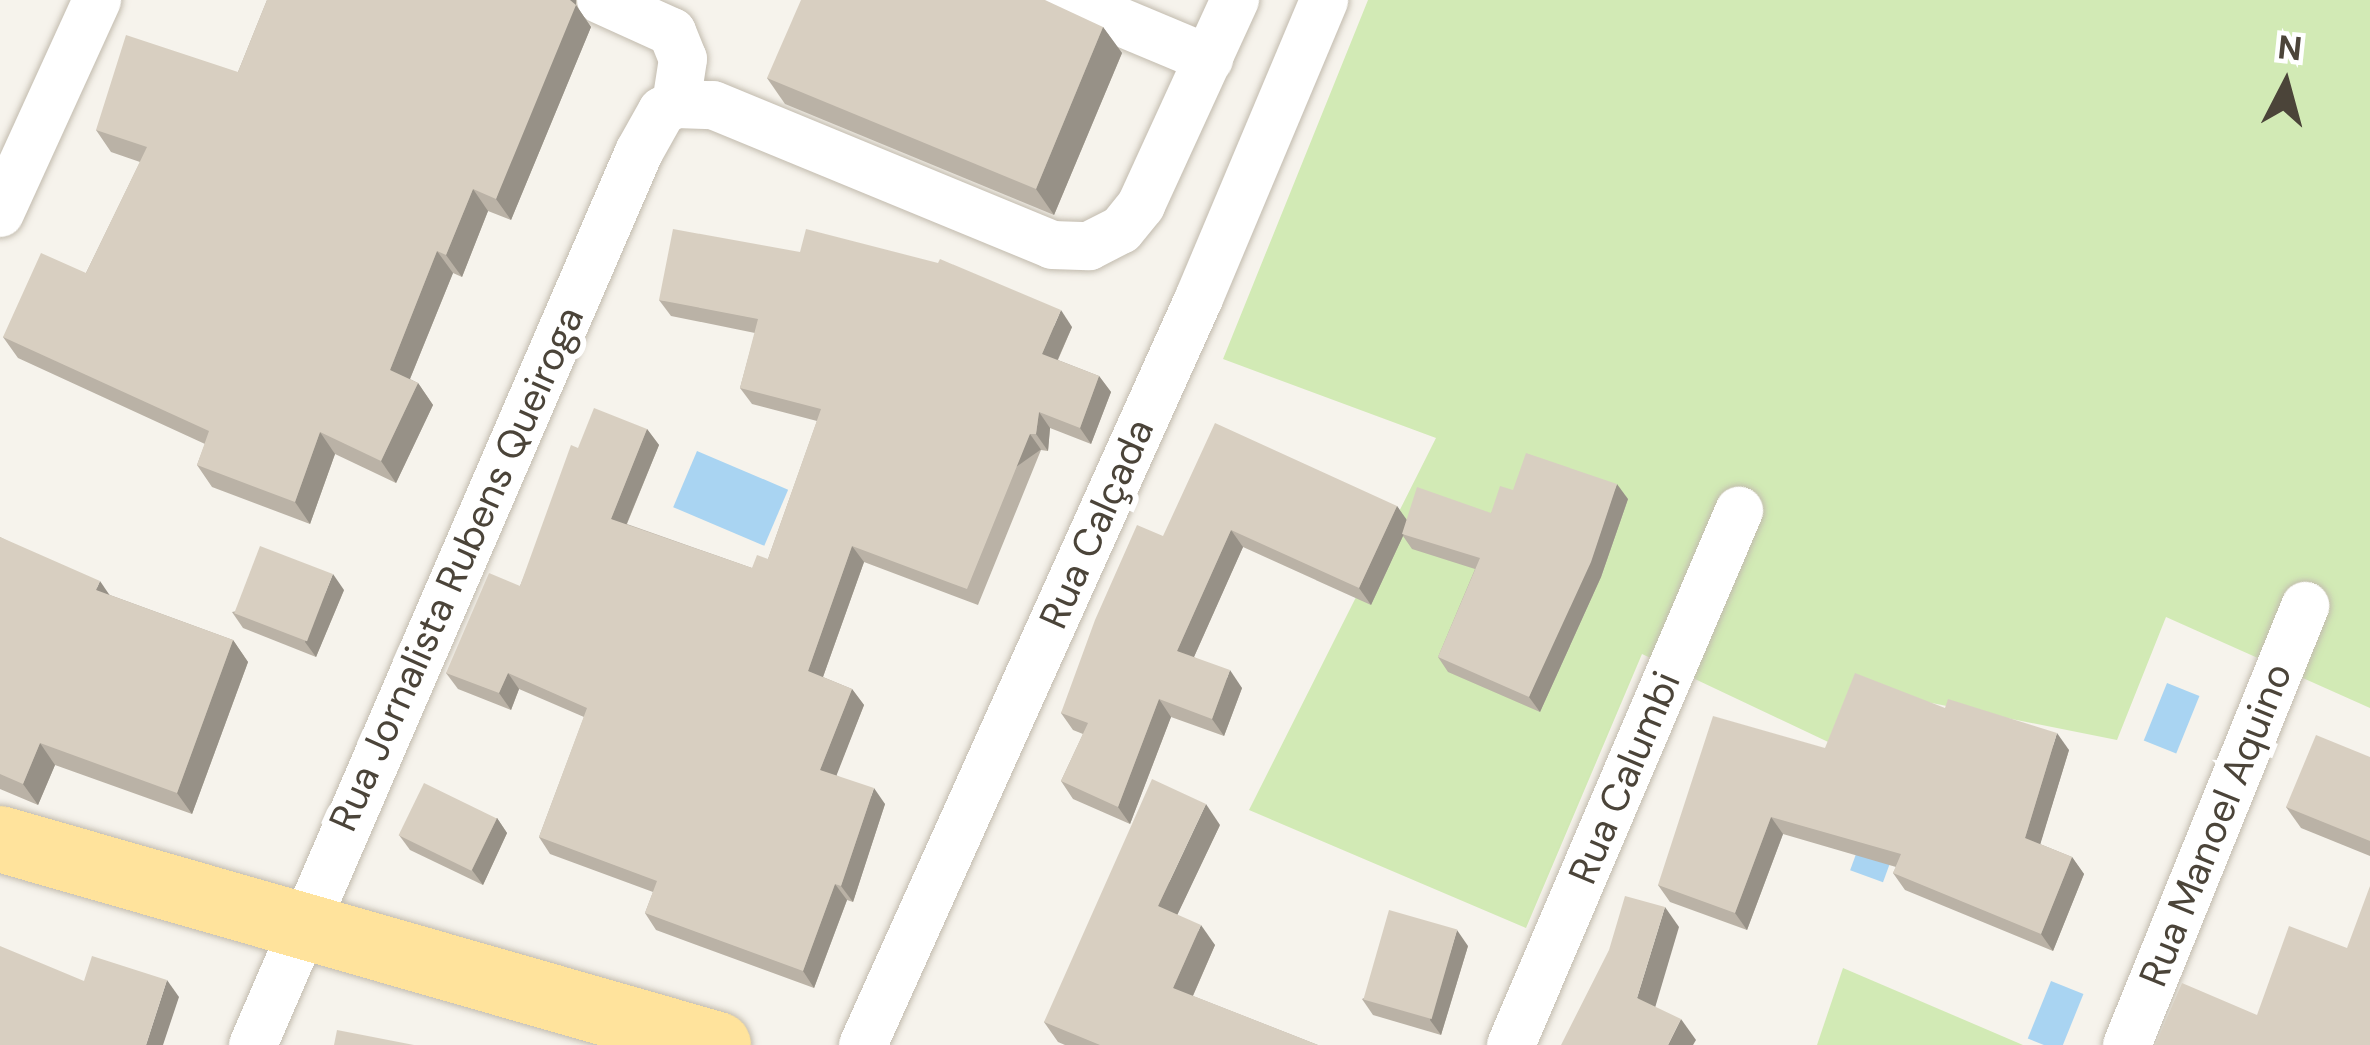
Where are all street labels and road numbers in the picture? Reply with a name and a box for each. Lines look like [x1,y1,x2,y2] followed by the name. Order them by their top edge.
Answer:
[320,300,594,838] street label: Rua Jornalista Rubens Queiroga
[1030,412,1164,636] street label: Rua Calçada
[2130,657,2302,993] street label: Rua Manoel Aquino
[1559,665,1691,891] street label: Rua Calumbi

